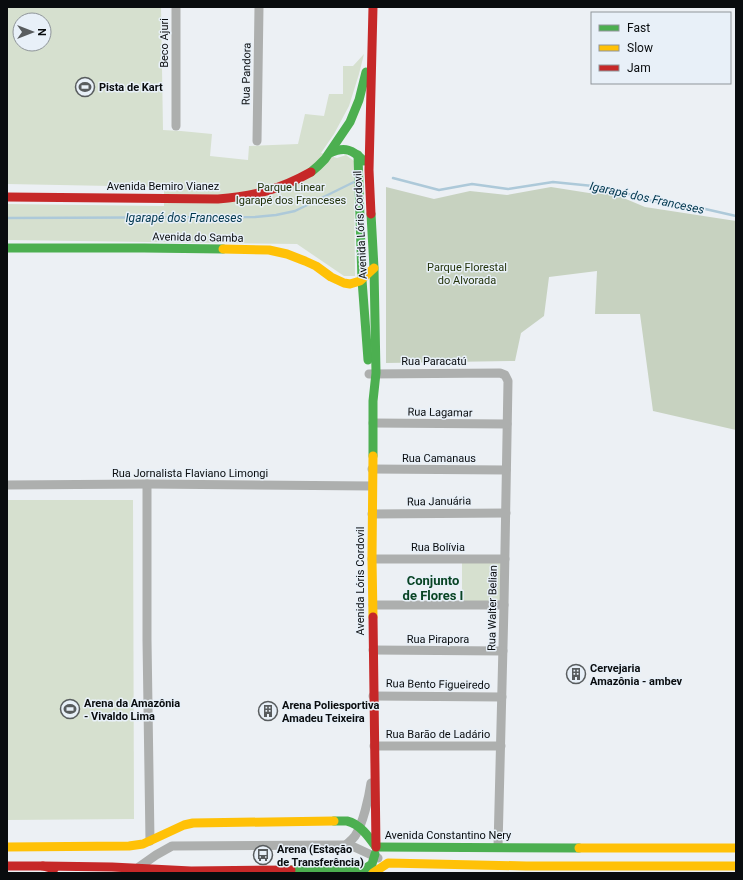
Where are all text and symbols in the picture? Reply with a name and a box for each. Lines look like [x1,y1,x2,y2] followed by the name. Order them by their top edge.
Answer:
[12,12,52,52] north arrow
[591,12,731,84] legend
[158,18,171,68] street label: Beco Ajuri
[627,21,650,35] text: Fast
[35,28,48,36] text: N
[627,41,653,55] text: Slow
[239,43,254,105] street label: Rua Pandora
[627,61,651,75] text: Jam
[74,76,96,98] sports icon: Pista de Kart
[99,81,163,94] place label: Pista de Kart
[351,170,370,280] street label: Avenida Lóris Cordovil
[588,179,706,217] water label: Igarapé dos Franceses
[107,180,220,193] street label: Avenida Bemiro Vianez
[236,181,347,207] park label: Parque Linear Igarapé dos Franceses
[125,211,243,225] water label: Igarapé dos Franceses
[152,230,244,245] street label: Avenida do Samba
[427,261,507,287] park label: Parque Florestal do Alvorada
[401,355,467,368] street label: Rua Paracatú
[407,405,473,420] street label: Rua Lagamar
[402,452,476,465] street label: Rua Camanaus
[112,467,268,480] street label: Rua Jornalista Flaviano Limongi
[407,494,471,509] street label: Rua Januária
[354,527,367,635] street label: Avenida Lóris Cordovil
[411,541,465,554] street label: Rua Bolívia
[485,565,500,651] street label: Rua Walter Belian
[403,573,463,603] district label: Conjunto de Flores I
[407,633,469,646] street label: Rua Pirapora
[590,662,683,688] place label: Cervejaria Amazônia - ambev
[565,663,587,685] building icon: Cervejaria Amazônia - ambev
[386,677,490,692] street label: Rua Bento Figueiredo
[84,697,180,723] place label: Arena da Amazônia - Vivaldo Lima
[59,698,81,720] sports icon: Arena da Amazônia - Vivaldo Lima
[282,699,380,725] place label: Arena Poliesportiva Amadeu Teixeira
[257,700,279,722] building icon: Arena Poliesportiva Amadeu Teixeira
[386,728,490,741] street label: Rua Barão de Ladário
[385,829,512,842] street label: Avenida Constantino Nery
[277,843,364,869] place label: Arena (Estação de Transferência)
[252,844,274,866] bus stop icon: Arena (Estação de Transferência)

